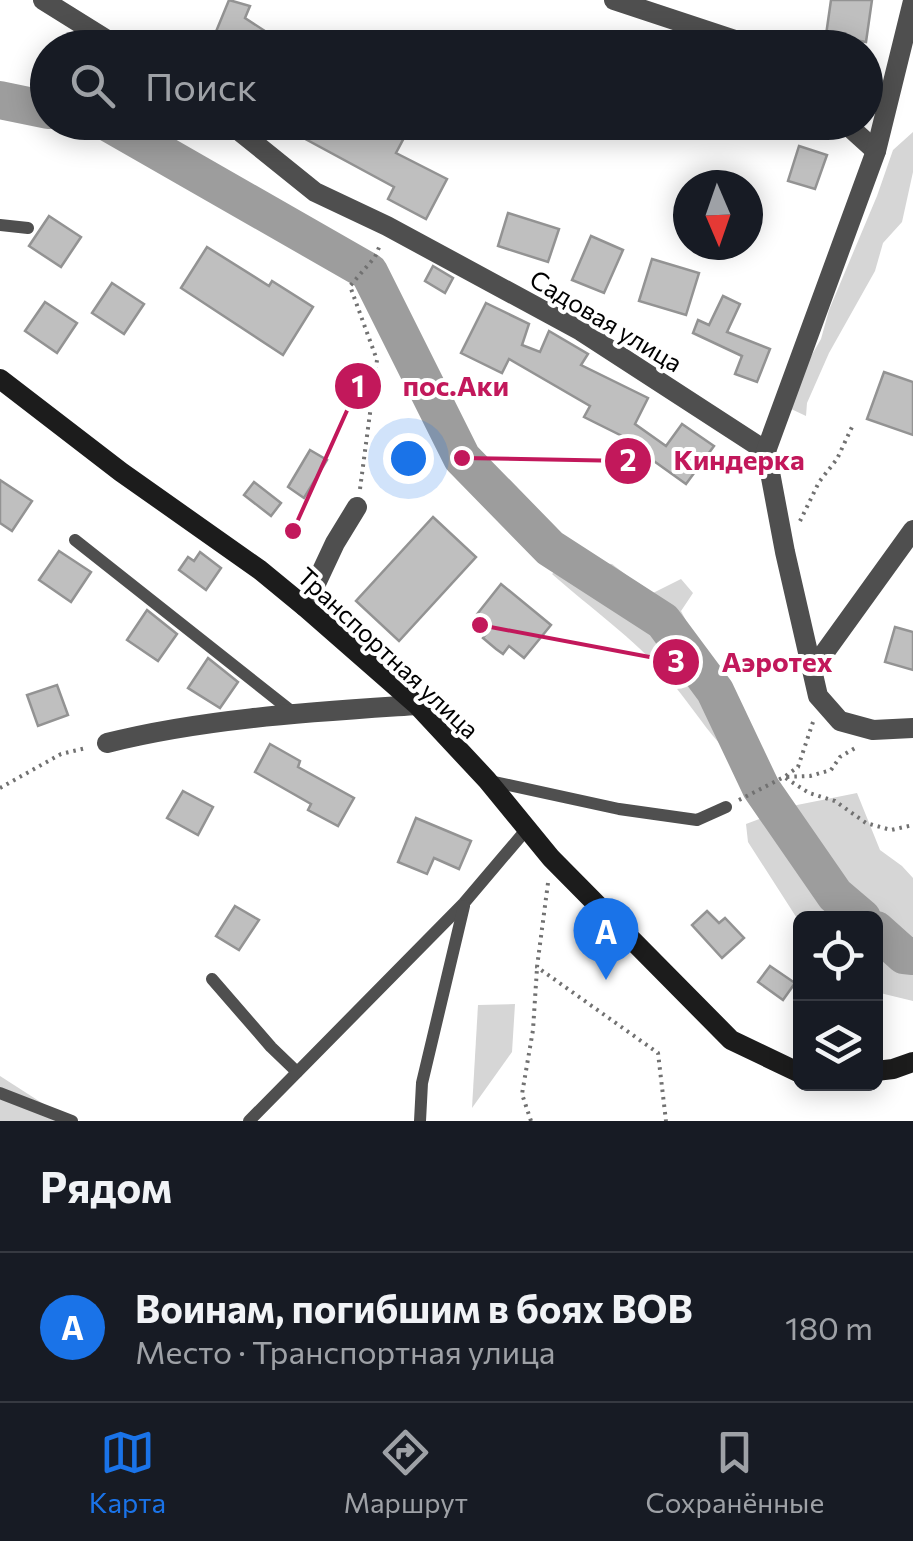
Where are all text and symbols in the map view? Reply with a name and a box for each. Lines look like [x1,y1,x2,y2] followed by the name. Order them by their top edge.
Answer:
[30,30,883,140] search box
[65,58,120,113] icon: search
[145,62,257,109] text: Поиск
[673,170,763,260] north arrow
[525,263,688,377] street label: Садовая улица
[333,357,529,415] callout: пос.Аки
[351,366,365,403] text: 1
[403,368,509,402] text: пос.Аки
[603,432,824,490] callout: Киндерка
[383,433,434,484] your location
[619,440,637,477] text: 2
[673,442,805,476] text: Киндерка
[292,560,486,744] street label: Транспортная улица
[651,633,852,691] callout: Аэротех
[667,641,685,678] text: 3
[721,644,833,678] text: Аэротех
[574,898,638,980] pin: A
[793,911,883,1091] map controls
[793,911,883,1001] button: locate
[793,1001,883,1091] button: layers
[40,1160,172,1212] text: Рядом
[135,1284,693,1331] text: Воинам, погибшим в боях ВОВ
[61,1307,84,1347] text: A
[785,1307,873,1347] text: 180 m
[135,1331,555,1371] text: Место · Транспортная улица
[89,1425,166,1519] tab: Карта
[344,1425,468,1519] tab: Маршрут
[645,1425,824,1519] tab: Сохранённые

